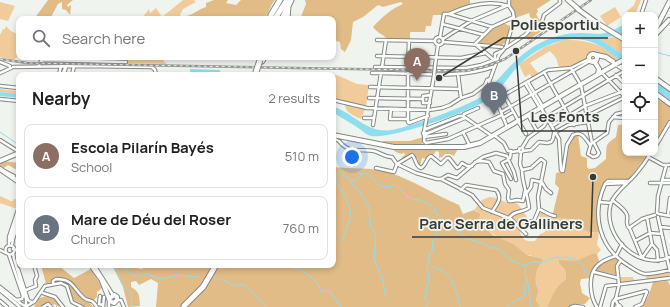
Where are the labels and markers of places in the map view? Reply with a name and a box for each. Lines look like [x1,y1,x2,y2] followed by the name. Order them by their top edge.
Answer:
[503,11,608,38] callout: Poliesportiu
[404,48,430,81] pin: A
[481,82,507,115] pin: B
[522,104,607,131] callout: Les Fonts
[412,210,591,237] callout: Parc Serra de Galliners

